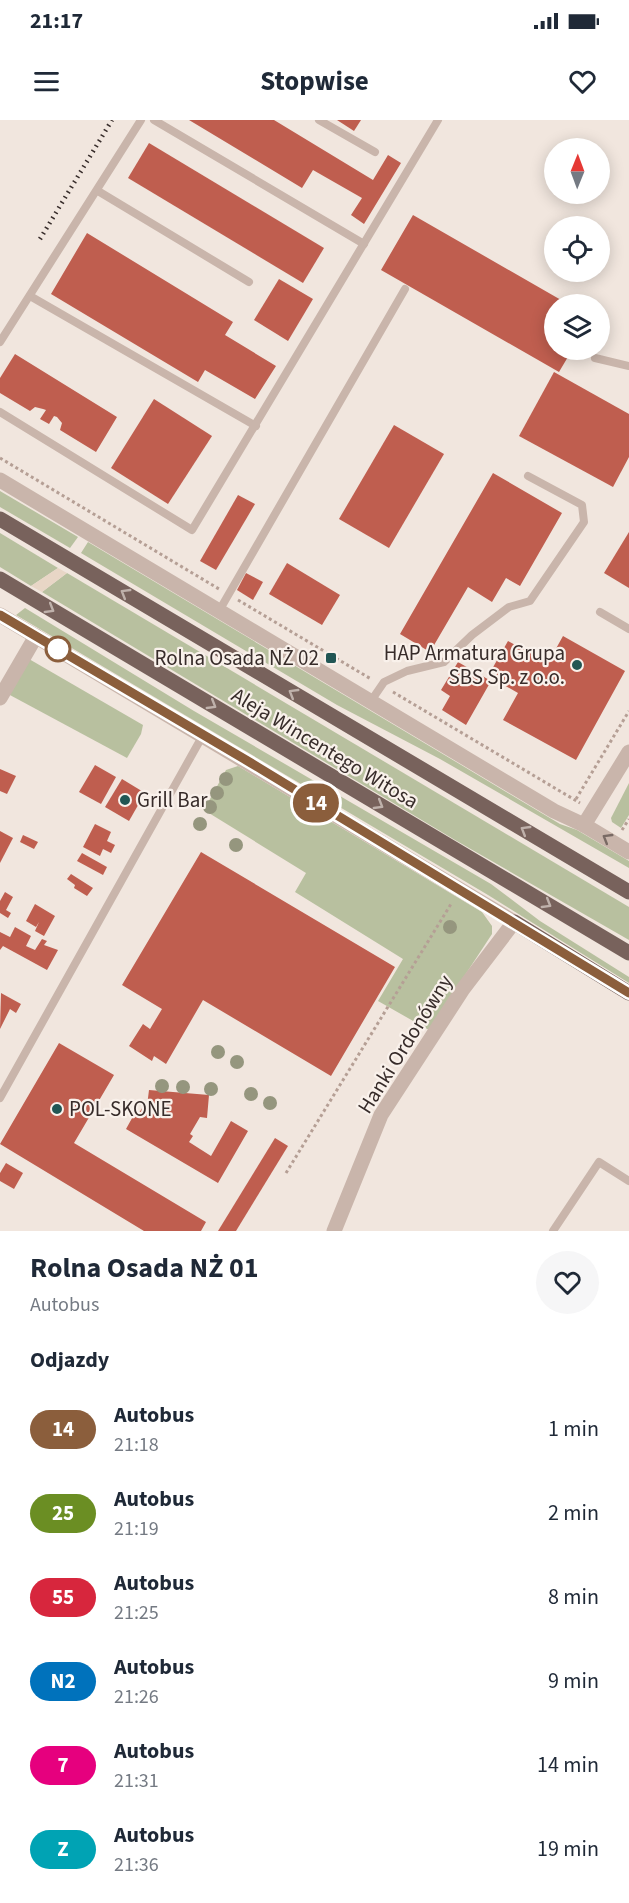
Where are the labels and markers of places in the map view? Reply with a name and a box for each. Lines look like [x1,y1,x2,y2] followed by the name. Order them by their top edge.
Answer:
[45,636,71,662] unlabelled marker
[384,638,565,692] place label: HAP Armatura Grupa SBS Sp. z o.o.
[155,643,319,673] place label: Rolna Osada NŻ 02
[324,651,338,665] marker: Rolna Osada NŻ 02
[570,658,584,672] marker: HAP Armatura Grupa SBS Sp. z o.o.
[137,785,208,815] place label: Grill Bar
[118,793,132,807] marker: Grill Bar
[69,1094,172,1124] place label: POL-SKONE
[50,1102,64,1116] marker: POL-SKONE

